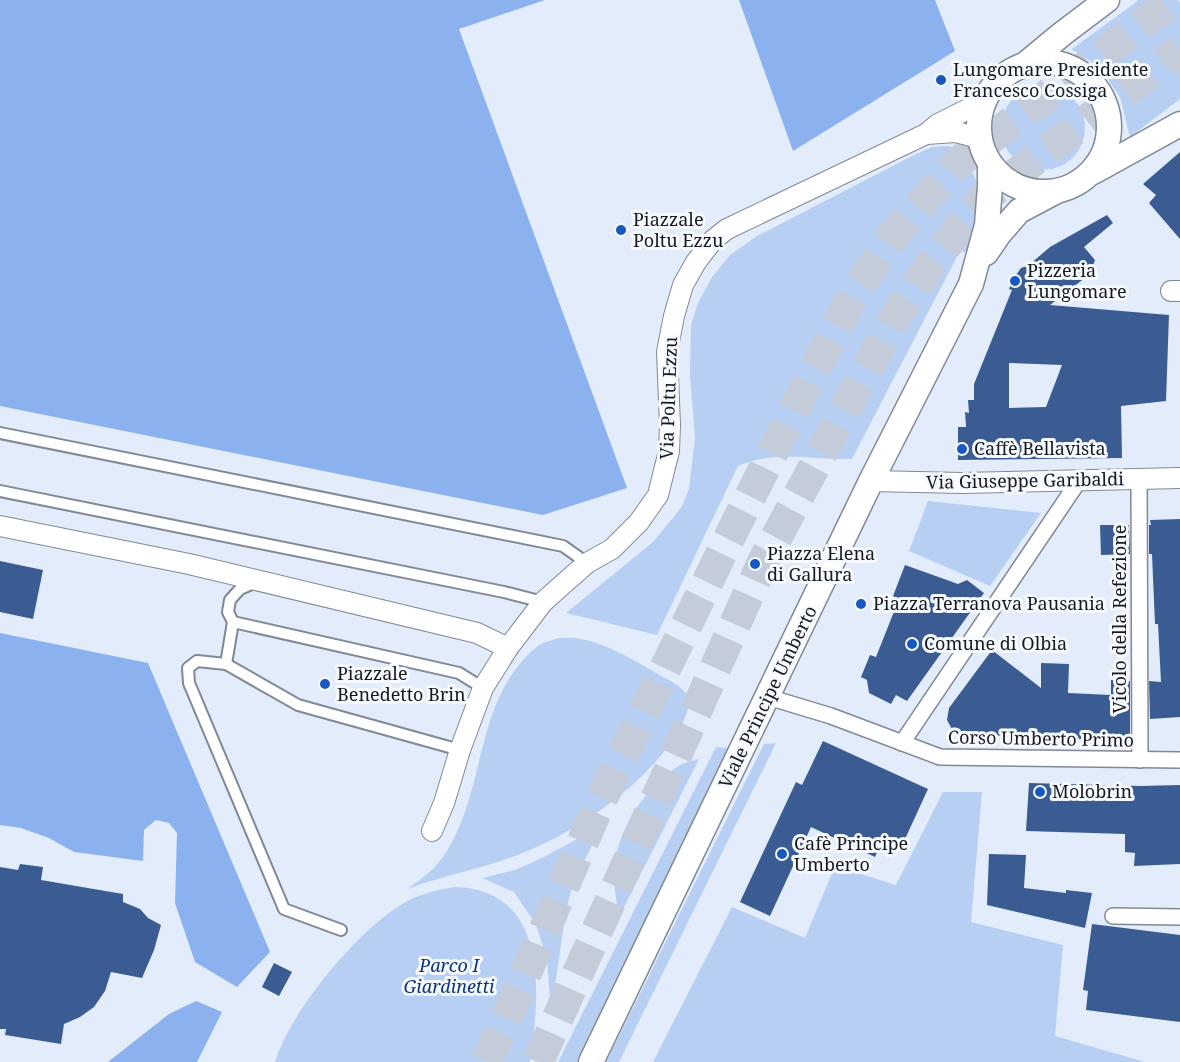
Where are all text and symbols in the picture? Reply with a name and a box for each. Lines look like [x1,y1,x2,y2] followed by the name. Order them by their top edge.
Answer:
[953,57,1148,102] place label: Lungomare Presidente Francesco Cossiga
[934,73,948,87] marker: Lungomare Presidente Francesco Cossiga
[633,207,724,252] place label: Piazzale Poltu Ezzu
[614,223,628,237] marker: Piazzale Poltu Ezzu
[1027,258,1127,303] place label: Pizzeria Lungomare
[1008,274,1022,288] marker: Pizzeria Lungomare
[654,335,682,460] street label: Via Poltu Ezzu
[974,436,1106,460] place label: Caffè Bellavista
[955,442,969,456] marker: Caffè Bellavista
[926,466,1124,494] street label: Via Giuseppe Garibaldi
[1107,525,1131,713] street label: Vicolo della Refezione
[767,541,875,586] place label: Piazza Elena di Gallura
[748,557,762,571] marker: Piazza Elena di Gallura
[873,591,1105,615] place label: Piazza Terranova Pausania
[854,597,868,611] marker: Piazza Terranova Pausania
[712,601,822,792] street label: Viale Principe Umberto
[924,631,1067,655] place label: Comune di Olbia
[905,637,919,651] marker: Comune di Olbia
[337,661,466,706] place label: Piazzale Benedetto Brin
[318,677,332,691] marker: Piazzale Benedetto Brin
[948,724,1134,752] street label: Corso Umberto Primo
[1052,779,1133,803] place label: Molobrin
[1033,785,1047,799] marker: Molobrin
[794,831,908,876] place label: Cafè Principe Umberto
[775,847,789,861] marker: Cafè Principe Umberto
[403,953,495,998] park label: Parco I Giardinetti

